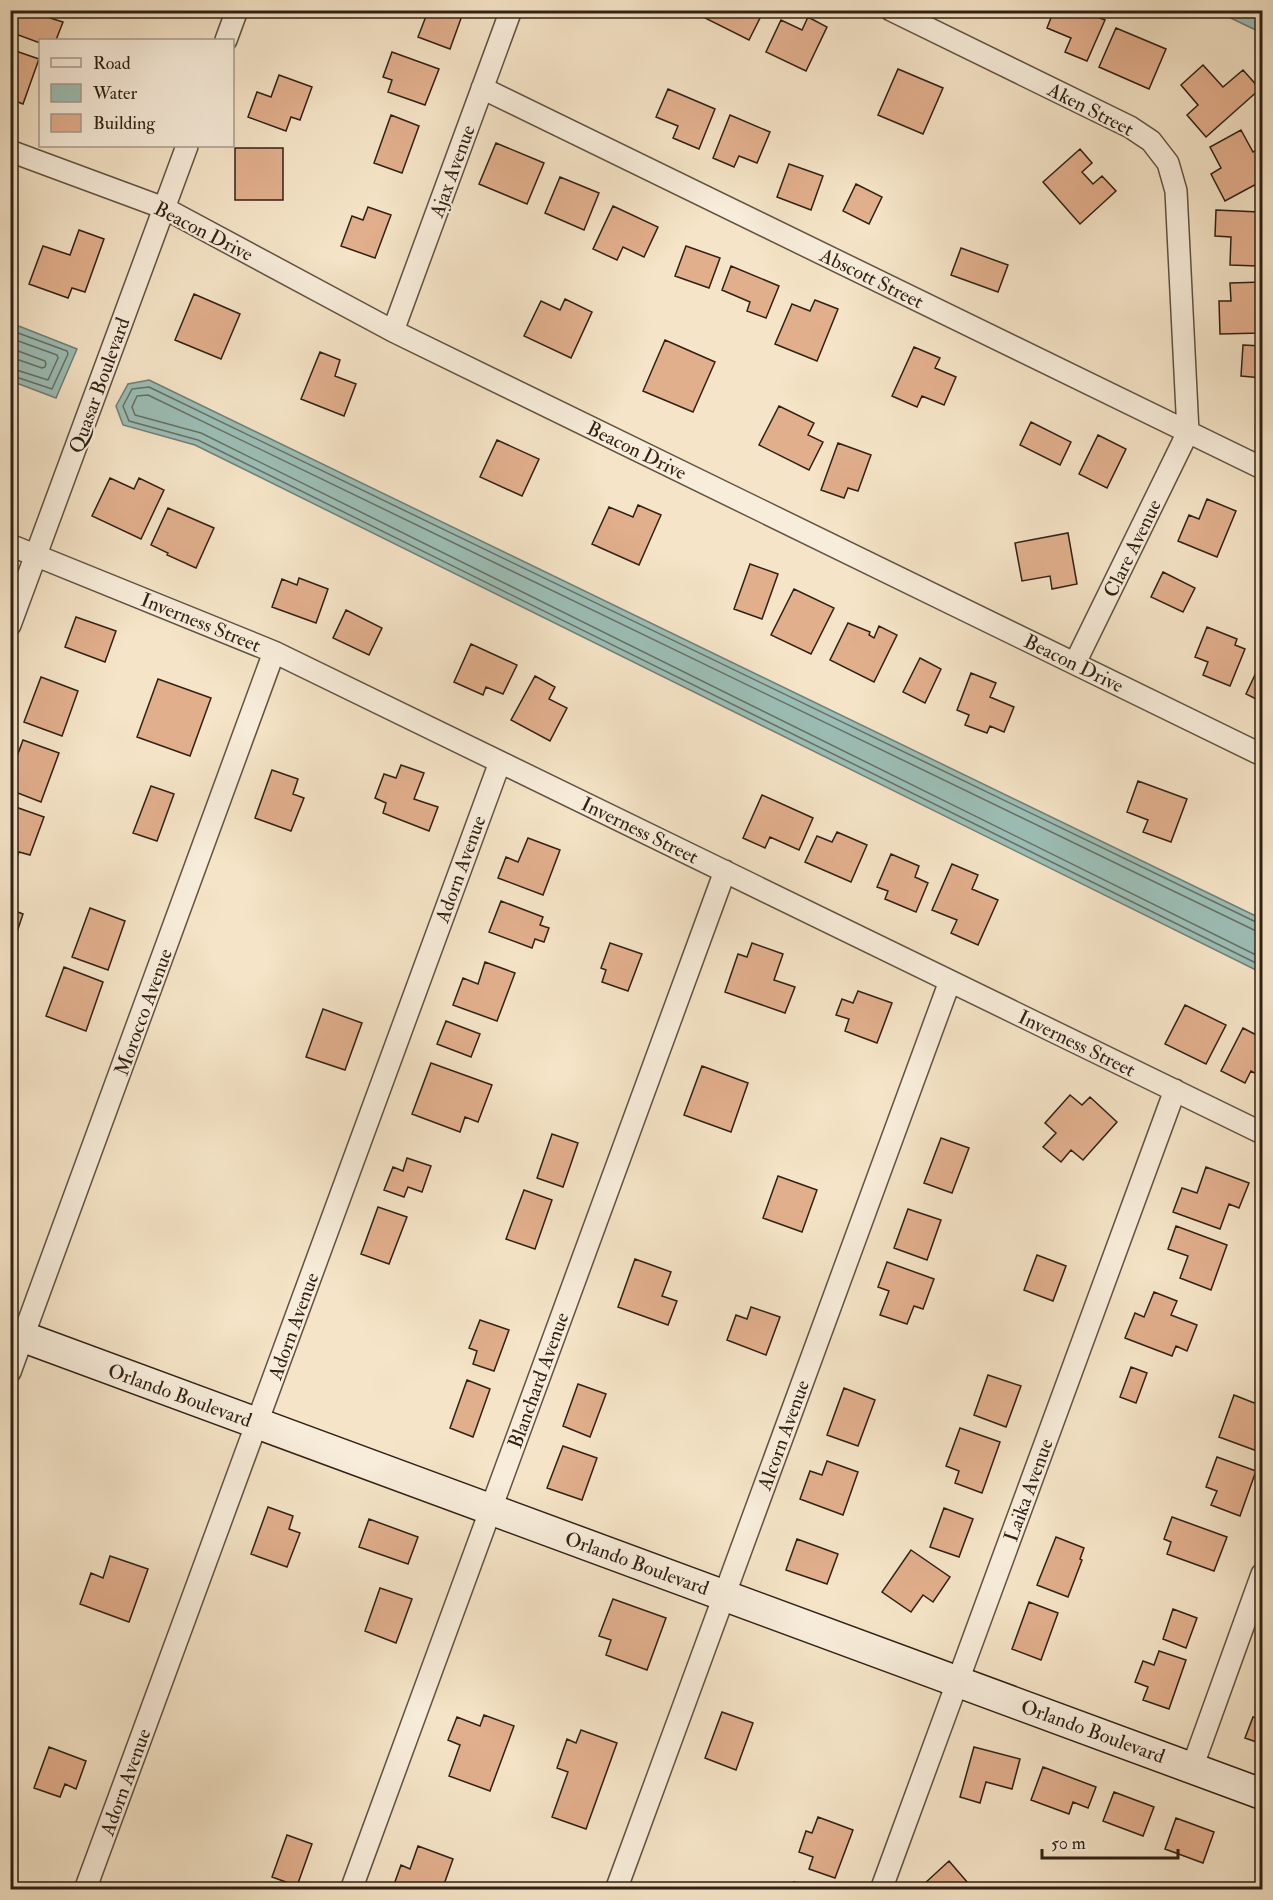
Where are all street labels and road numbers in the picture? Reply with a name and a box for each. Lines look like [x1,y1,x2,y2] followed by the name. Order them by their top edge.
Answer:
[1043,77,1138,142] street label: Aken Street
[424,122,481,222] street label: Ajax Avenue
[150,196,257,267] street label: Beacon Drive
[815,242,928,315] street label: Abscott Street
[63,314,136,456] street label: Quasar Boulevard
[583,416,691,485] street label: Beacon Drive
[1098,495,1167,601] street label: Clare Avenue
[137,587,265,658] street label: Inverness Street
[1020,629,1128,698] street label: Beacon Drive
[577,791,703,870] street label: Inverness Street
[429,812,491,927] street label: Adorn Avenue
[109,945,178,1079] street label: Morocco Avenue
[1014,1004,1140,1083] street label: Inverness Street
[262,1269,324,1384] street label: Adorn Avenue
[502,1309,575,1451] street label: Blanchard Avenue
[104,1358,255,1433] street label: Orlando Boulevard
[752,1377,815,1495] street label: Alcorn Avenue
[998,1435,1059,1545] street label: Laika Avenue
[561,1526,712,1601] street label: Orlando Boulevard
[1017,1694,1168,1769] street label: Orlando Boulevard
[94,1725,156,1840] street label: Adorn Avenue

